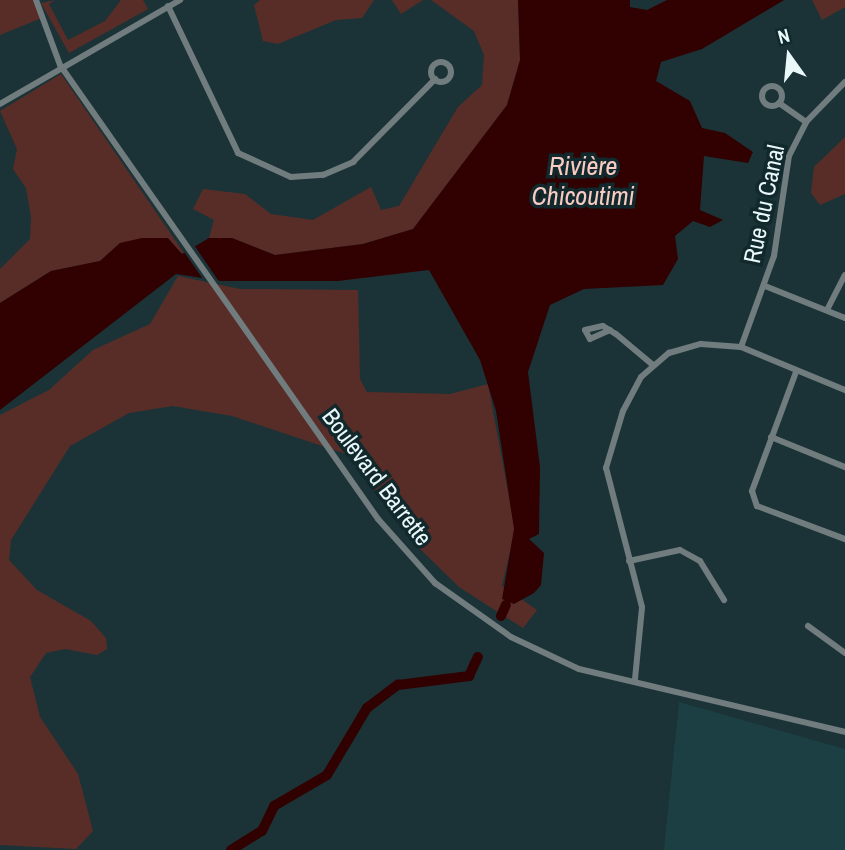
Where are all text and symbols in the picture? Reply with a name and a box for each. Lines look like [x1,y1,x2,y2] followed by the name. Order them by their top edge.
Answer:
[754,21,824,91] north arrow
[775,22,792,50] text: N
[737,142,791,266] street label: Rue du Canal
[531,150,635,212] water label: Rivière Chicoutimi
[316,403,438,551] street label: Boulevard Barrette

